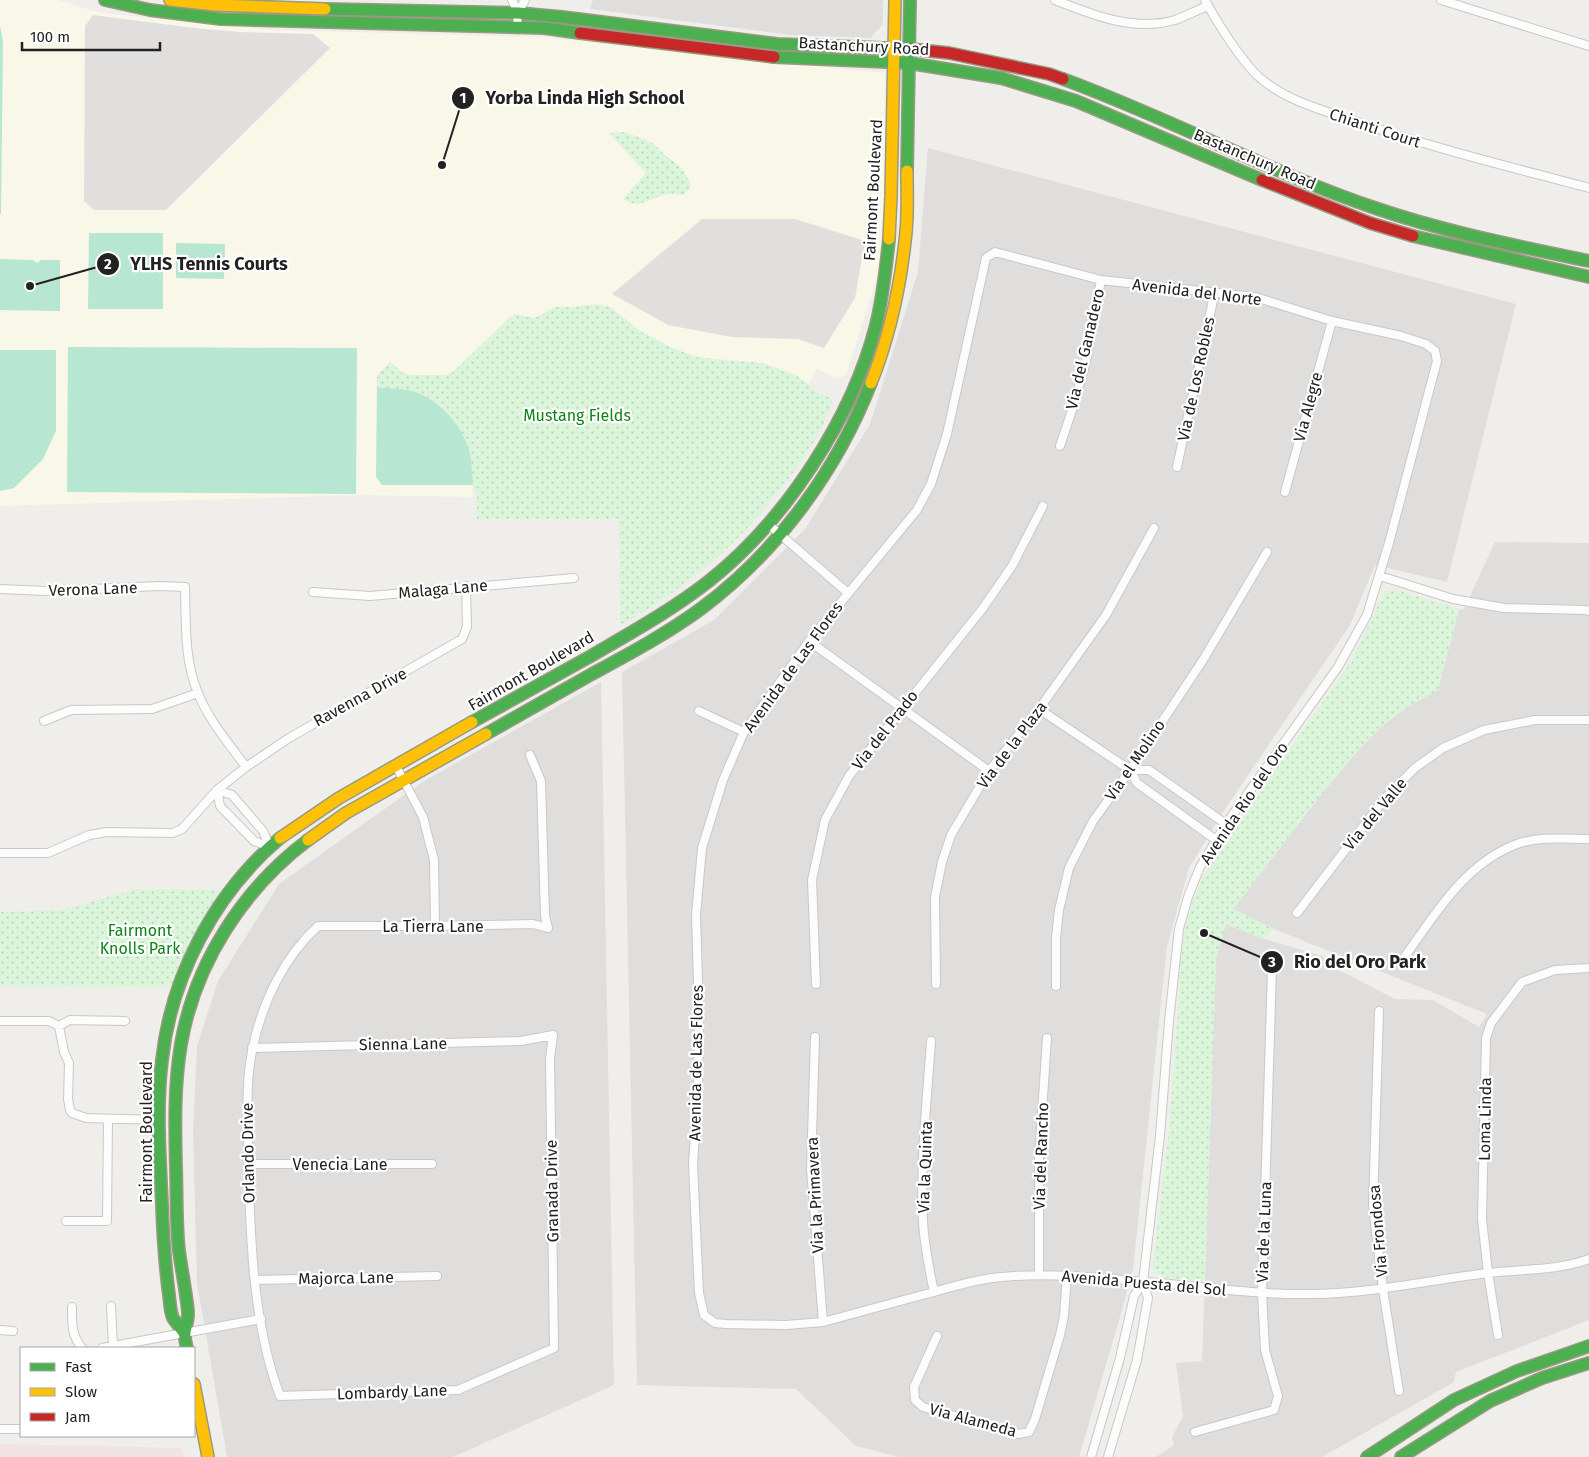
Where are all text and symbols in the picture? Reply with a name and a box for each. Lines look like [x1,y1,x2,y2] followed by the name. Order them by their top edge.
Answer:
[22,20,160,52] scale bar
[30,28,70,46] text: 100 m
[798,33,930,59] street label: Bastanchury Road
[451,81,695,114] callout: Yorba Linda High School
[485,87,685,109] text: Yorba Linda High School
[460,89,466,107] text: 1
[1327,104,1423,152] street label: Chianti Court
[860,119,886,261] street label: Fairmont Boulevard
[1191,125,1319,193] street label: Bastanchury Road
[95,248,298,281] callout: YLHS Tennis Courts
[129,253,288,275] text: YLHS Tennis Courts
[104,255,112,273] text: 2
[1131,275,1263,309] street label: Avenida del Norte
[1062,287,1108,411] street label: Via del Ganadero
[1174,315,1218,443] street label: Via de Los Robles
[1290,370,1326,444] street label: Via Alegre
[523,406,631,425] park label: Mustang Fields
[397,576,489,602] street label: Malaga Lane
[48,578,138,600] street label: Verona Lane
[739,598,847,736] street label: Avenida de Las Flores
[465,627,597,715] street label: Fairmont Boulevard
[310,664,410,730] street label: Ravenna Drive
[848,686,922,774] street label: Via del Prado
[973,698,1051,792] street label: Via de la Plaza
[1101,716,1169,804] street label: Via el Molino
[1196,738,1292,868] street label: Avenida Rio del Oro
[1339,774,1411,854] street label: Via del Valle
[382,917,484,936] street label: La Tierra Lane
[100,921,181,958] park label: Fairmont Knolls Park
[1259,945,1436,978] callout: Rio del Oro Park
[1294,951,1427,973] text: Rio del Oro Park
[1267,953,1276,971] text: 3
[685,985,707,1141] street label: Avenida de Las Flores
[359,1034,447,1054] street label: Sienna Lane
[137,1061,156,1203] street label: Fairmont Boulevard
[1475,1077,1495,1161] street label: Loma Linda
[1030,1102,1052,1210] street label: Via del Rancho
[238,1103,258,1203] street label: Orlando Drive
[914,1120,936,1214] street label: Via la Quinta
[802,1136,828,1254] street label: Via la Primavera
[542,1140,562,1242] street label: Granada Drive
[292,1155,388,1174] street label: Venecia Lane
[1253,1181,1275,1283] street label: Via de la Luna
[1364,1184,1392,1278] street label: Via Frondosa
[1061,1266,1227,1300] street label: Avenida Puesta del Sol
[298,1268,394,1288] street label: Majorca Lane
[20,1347,195,1437] legend
[65,1358,92,1376] text: Fast
[336,1381,448,1403] street label: Lombardy Lane
[65,1383,97,1401] text: Slow
[927,1399,1019,1441] street label: Via Alameda
[65,1408,91,1426] text: Jam

